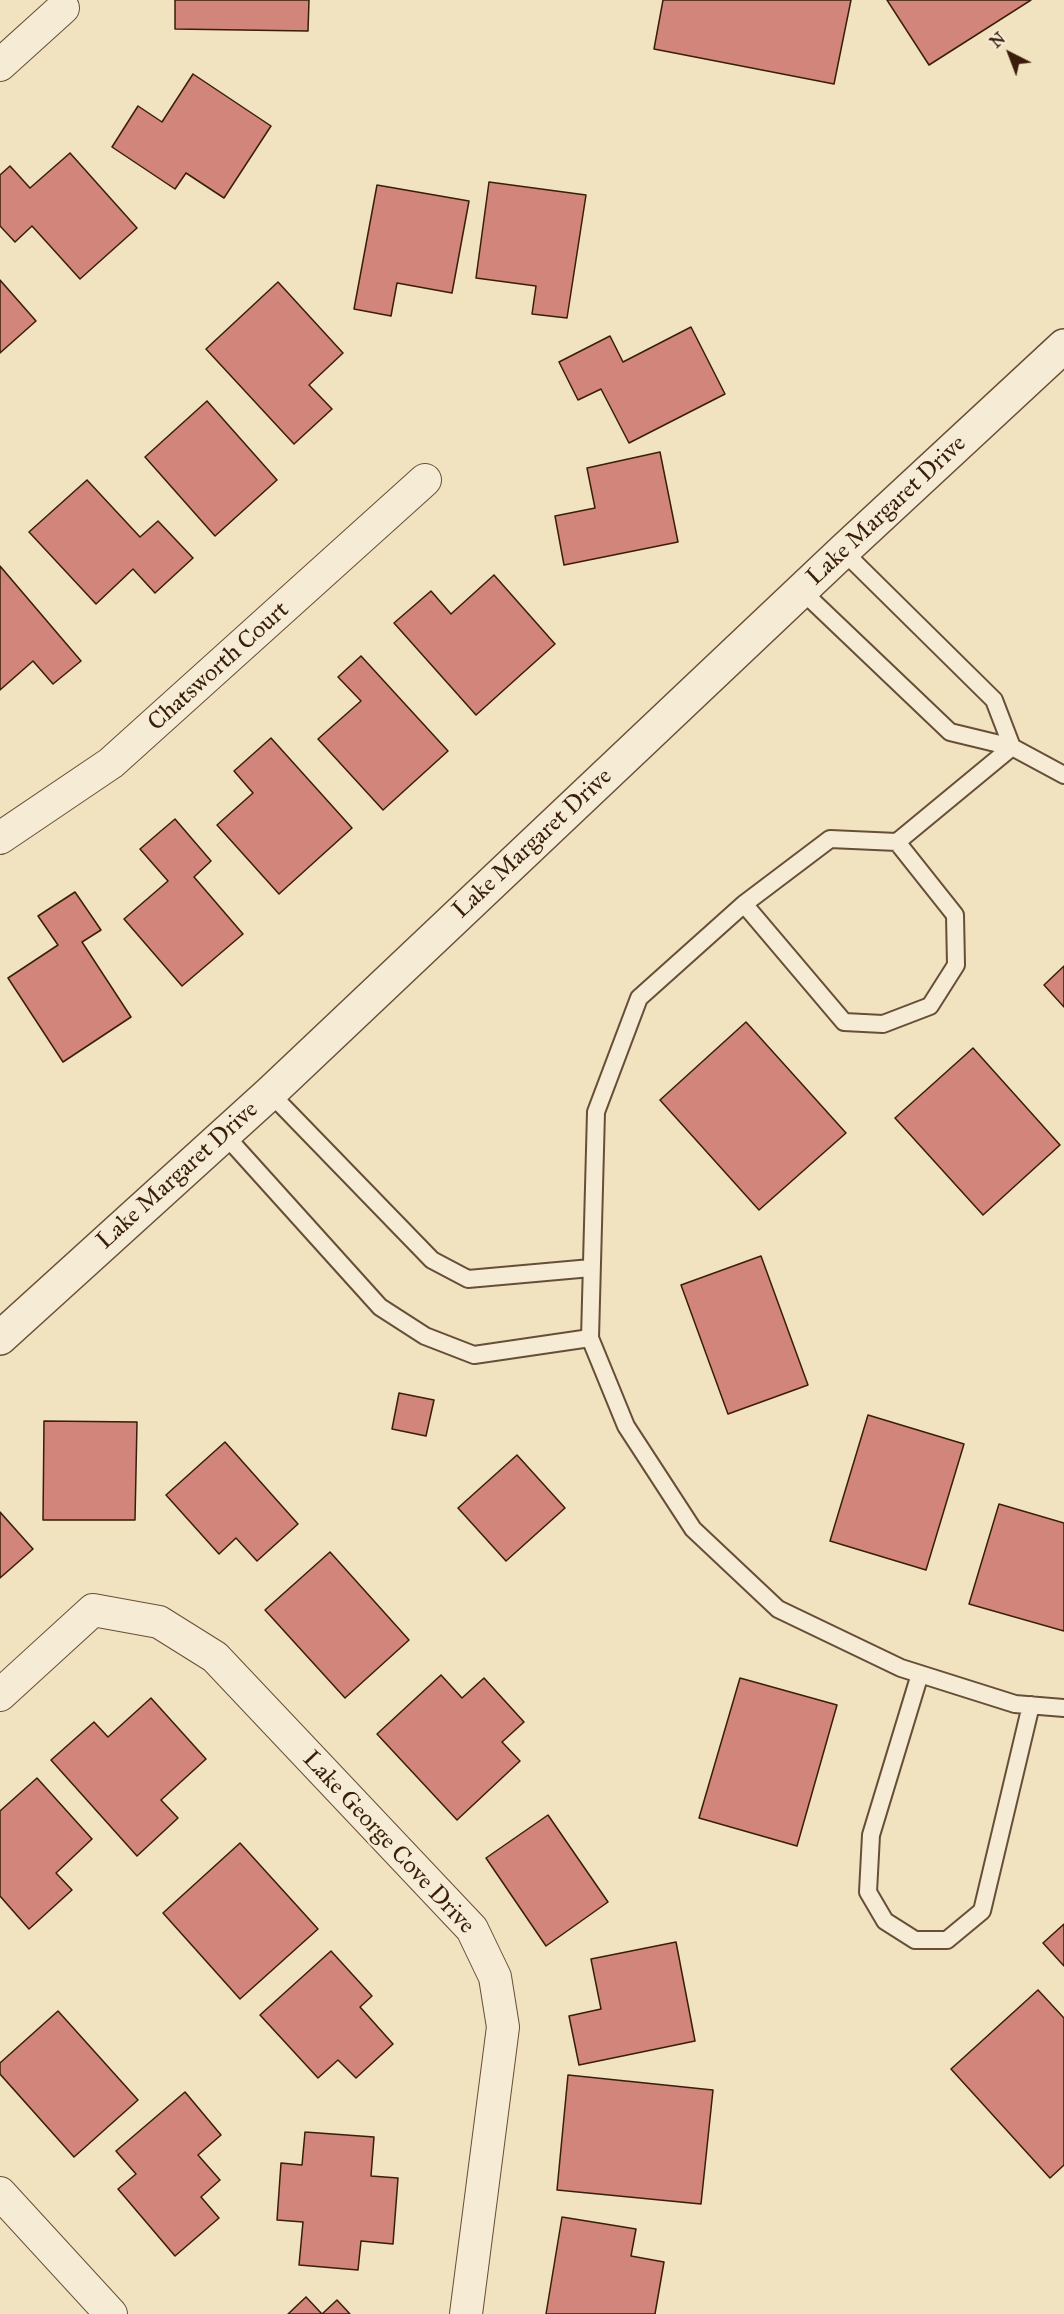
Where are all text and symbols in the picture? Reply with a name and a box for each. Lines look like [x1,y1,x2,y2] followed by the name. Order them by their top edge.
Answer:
[980,24,1040,84] north arrow
[986,29,1009,52] text: N
[801,430,973,592] street label: Lake Margaret Drive
[143,596,295,738] street label: Chatsworth Court
[447,763,619,925] street label: Lake Margaret Drive
[91,1096,265,1256] street label: Lake Margaret Drive
[296,1746,480,1940] street label: Lake George Cove Drive

